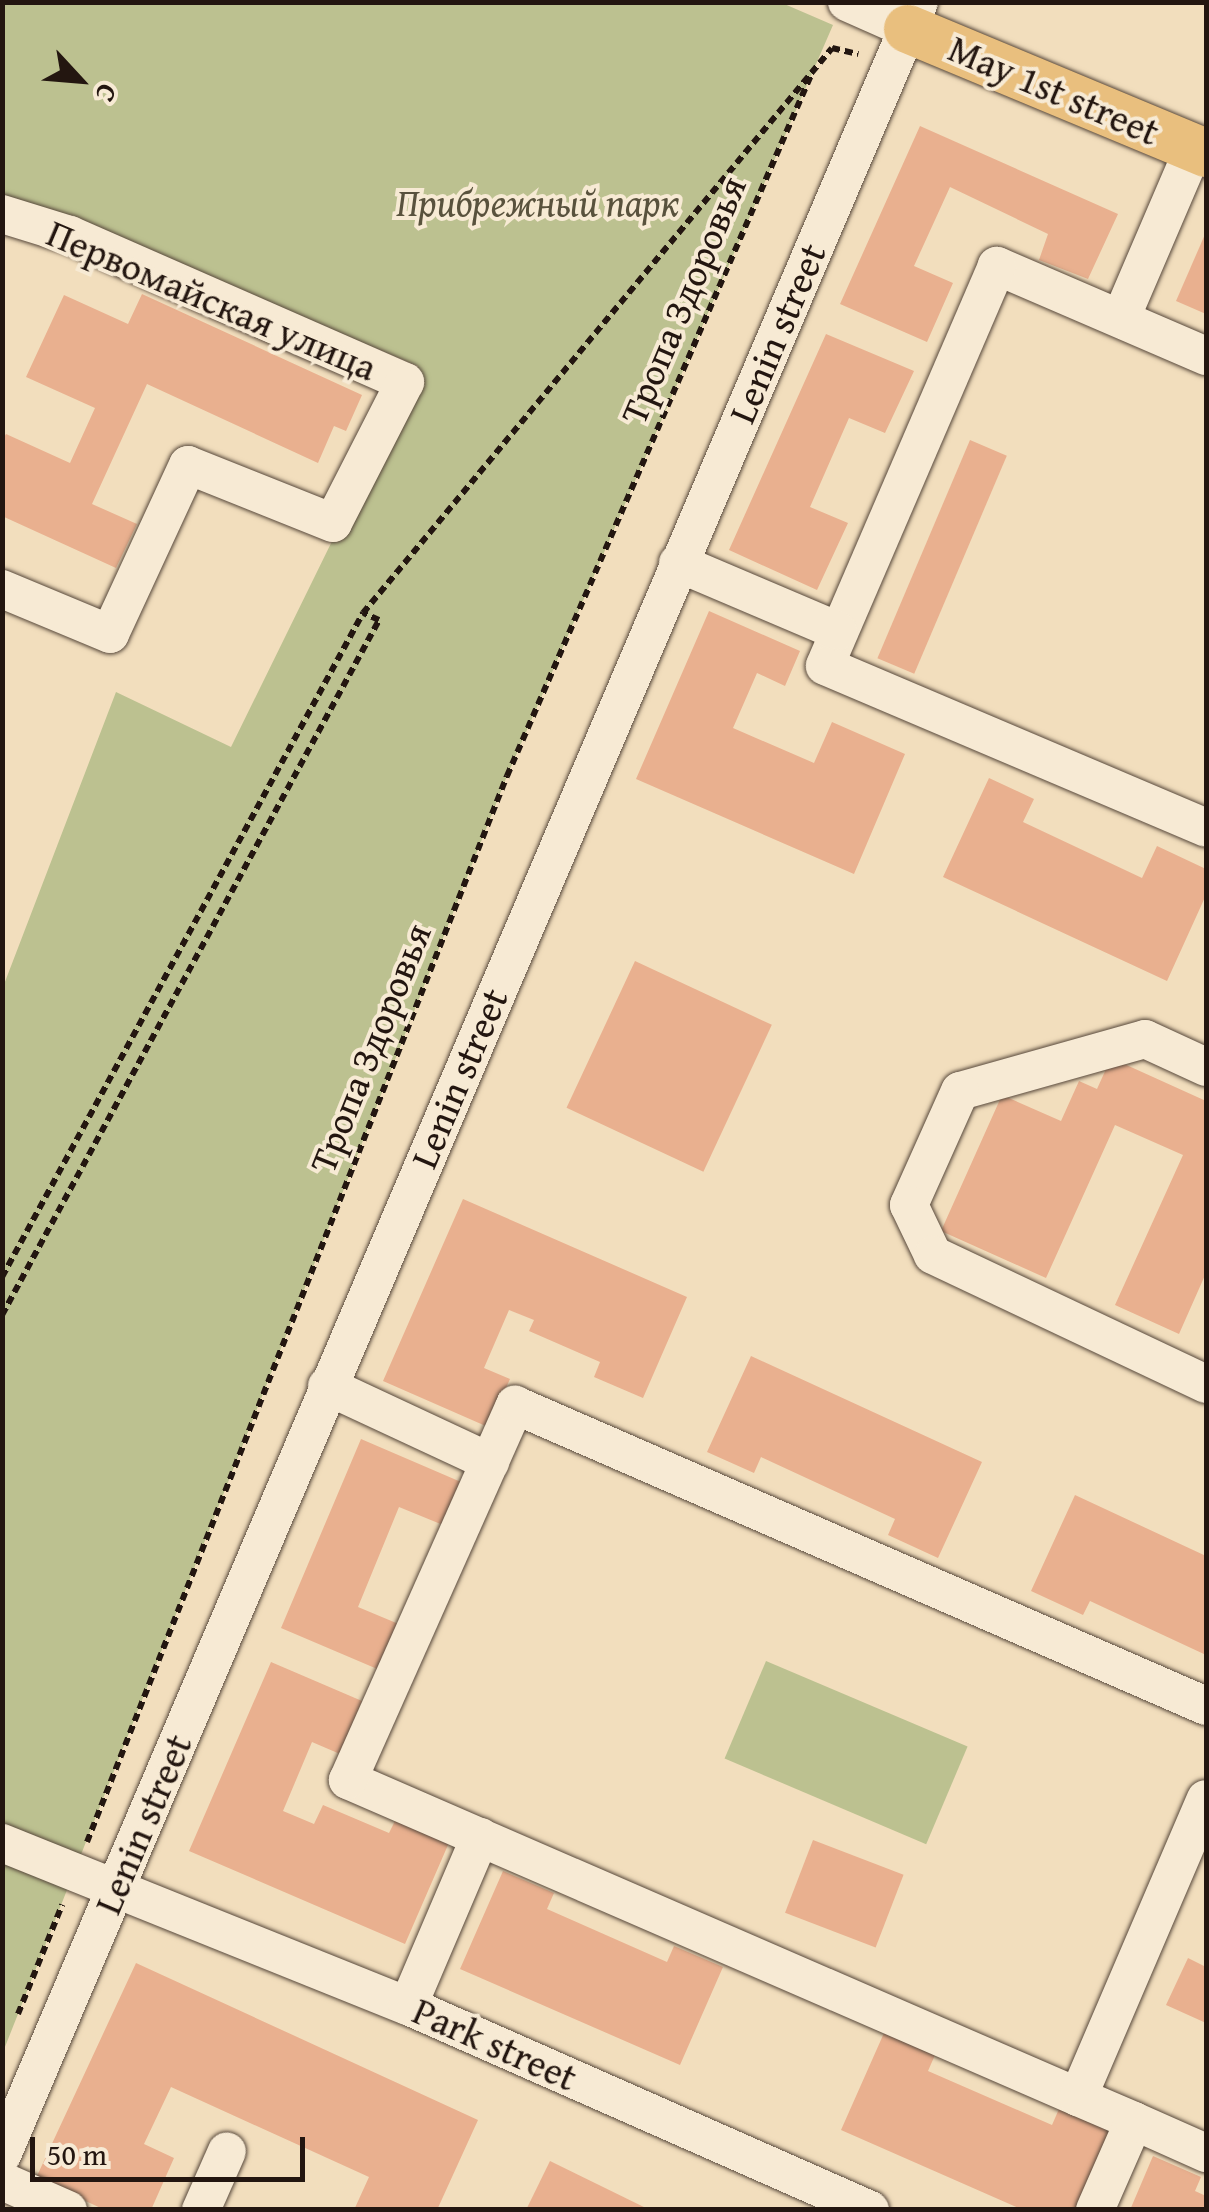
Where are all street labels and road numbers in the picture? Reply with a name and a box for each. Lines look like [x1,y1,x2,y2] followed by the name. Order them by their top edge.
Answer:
[942,25,1166,155] street label: May 1st street
[610,169,756,431] street label: Тропа Здоровья
[40,210,384,390] street label: Первомайская улица
[719,236,835,430] street label: Lenin street
[299,917,441,1179] street label: Тропа Здоровья
[401,981,517,1175] street label: Lenin street
[85,1727,201,1921] street label: Lenin street
[406,1988,584,2100] street label: Park street

